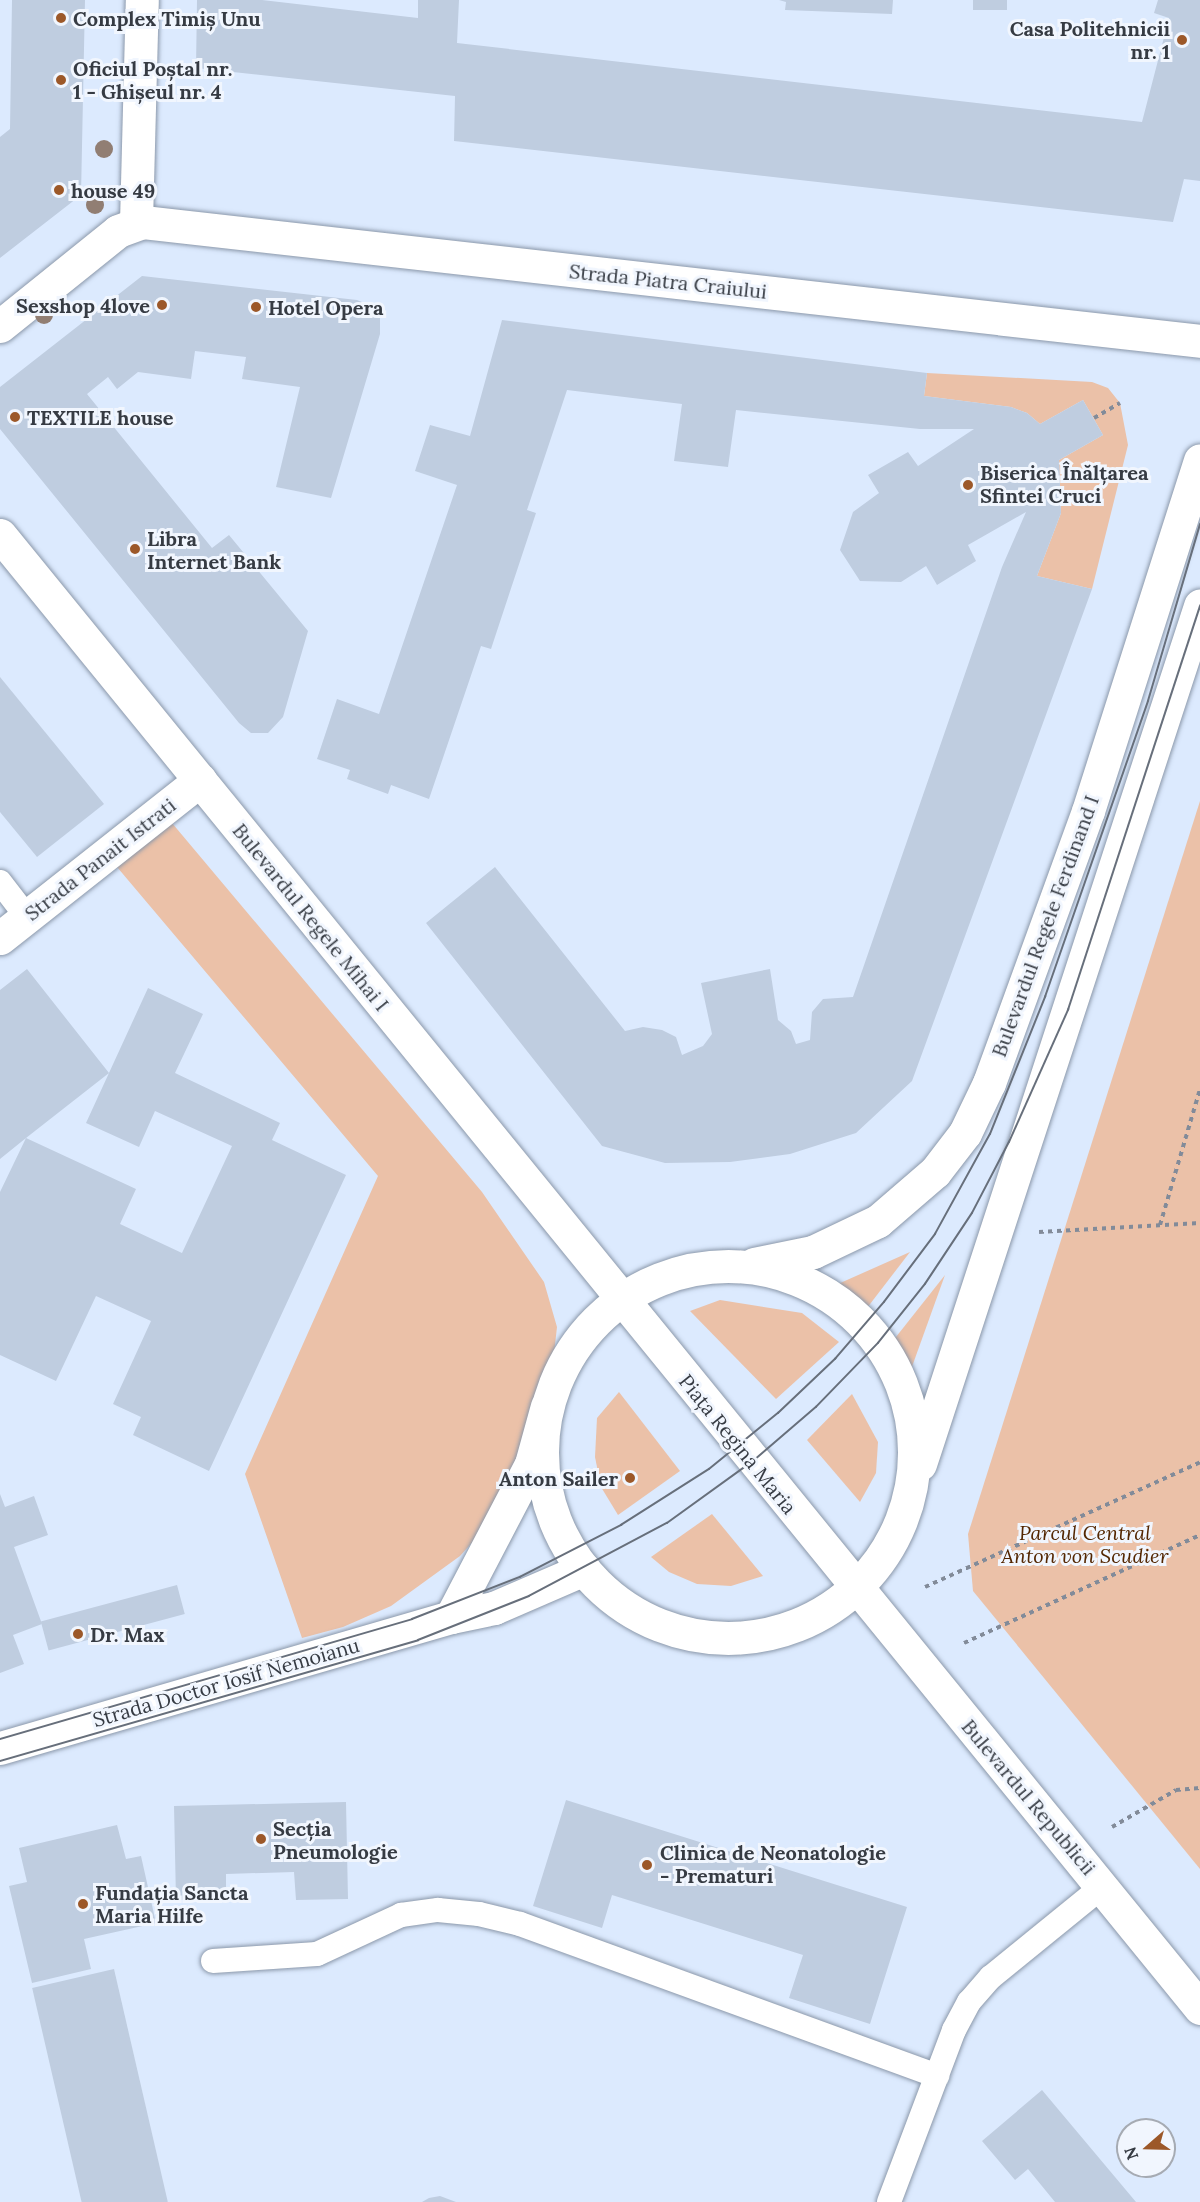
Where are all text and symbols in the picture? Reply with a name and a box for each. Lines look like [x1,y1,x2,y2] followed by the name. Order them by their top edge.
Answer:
[73,6,261,30] place label: Complex Timiș Unu
[54,11,68,25] marker: Complex Timiș Unu
[1010,16,1170,63] place label: Casa Politehnicii nr. 1
[1175,33,1189,47] marker: Casa Politehnicii nr. 1
[73,56,232,103] place label: Oficiul Poștal nr. 1 - Ghișeul nr. 4
[54,73,68,87] marker: Oficiul Poștal nr. 1 - Ghișeul nr. 4
[71,178,155,202] place label: house 49
[52,183,66,197] marker: house 49
[568,259,768,303] street label: Strada Piatra Craiului
[16,293,150,317] place label: Sexshop 4love
[268,295,384,319] place label: Hotel Opera
[155,298,169,312] marker: Sexshop 4love
[249,300,263,314] marker: Hotel Opera
[27,405,174,429] place label: TEXTILE house
[8,410,22,424] marker: TEXTILE house
[980,461,1149,508] place label: Biserica Înălțarea Sfintei Cruci
[961,478,975,492] marker: Biserica Înălțarea Sfintei Cruci
[147,526,281,573] place label: Libra Internet Bank
[128,542,142,556] marker: Libra Internet Bank
[986,792,1104,1060] street label: Bulevardul Regele Ferdinand I
[20,793,180,925] street label: Strada Panait Istrati
[228,818,394,1016] street label: Bulevardul Regele Mihai I
[674,1369,802,1519] street label: Piața Regina Maria
[499,1466,618,1490] place label: Anton Sailer
[623,1471,637,1485] marker: Anton Sailer
[1001,1521,1169,1568] park label: Parcul Central Anton von Scudier
[90,1622,164,1646] place label: Dr. Max
[71,1627,85,1641] marker: Dr. Max
[90,1632,362,1732] street label: Strada Doctor Iosif Nemoianu
[957,1714,1101,1880] street label: Bulevardul Republicii
[273,1816,398,1863] place label: Secția Pneumologie
[254,1832,268,1846] marker: Secția Pneumologie
[660,1841,886,1888] place label: Clinica de Neonatologie - Prematuri
[638,1856,656,1874] marker: Clinica de Neonatologie - Prematuri
[95,1880,249,1927] place label: Fundația Sancta Maria Hilfe
[76,1897,90,1911] marker: Fundația Sancta Maria Hilfe
[1116,2118,1176,2178] north arrow
[1119,2144,1142,2163] text: N

